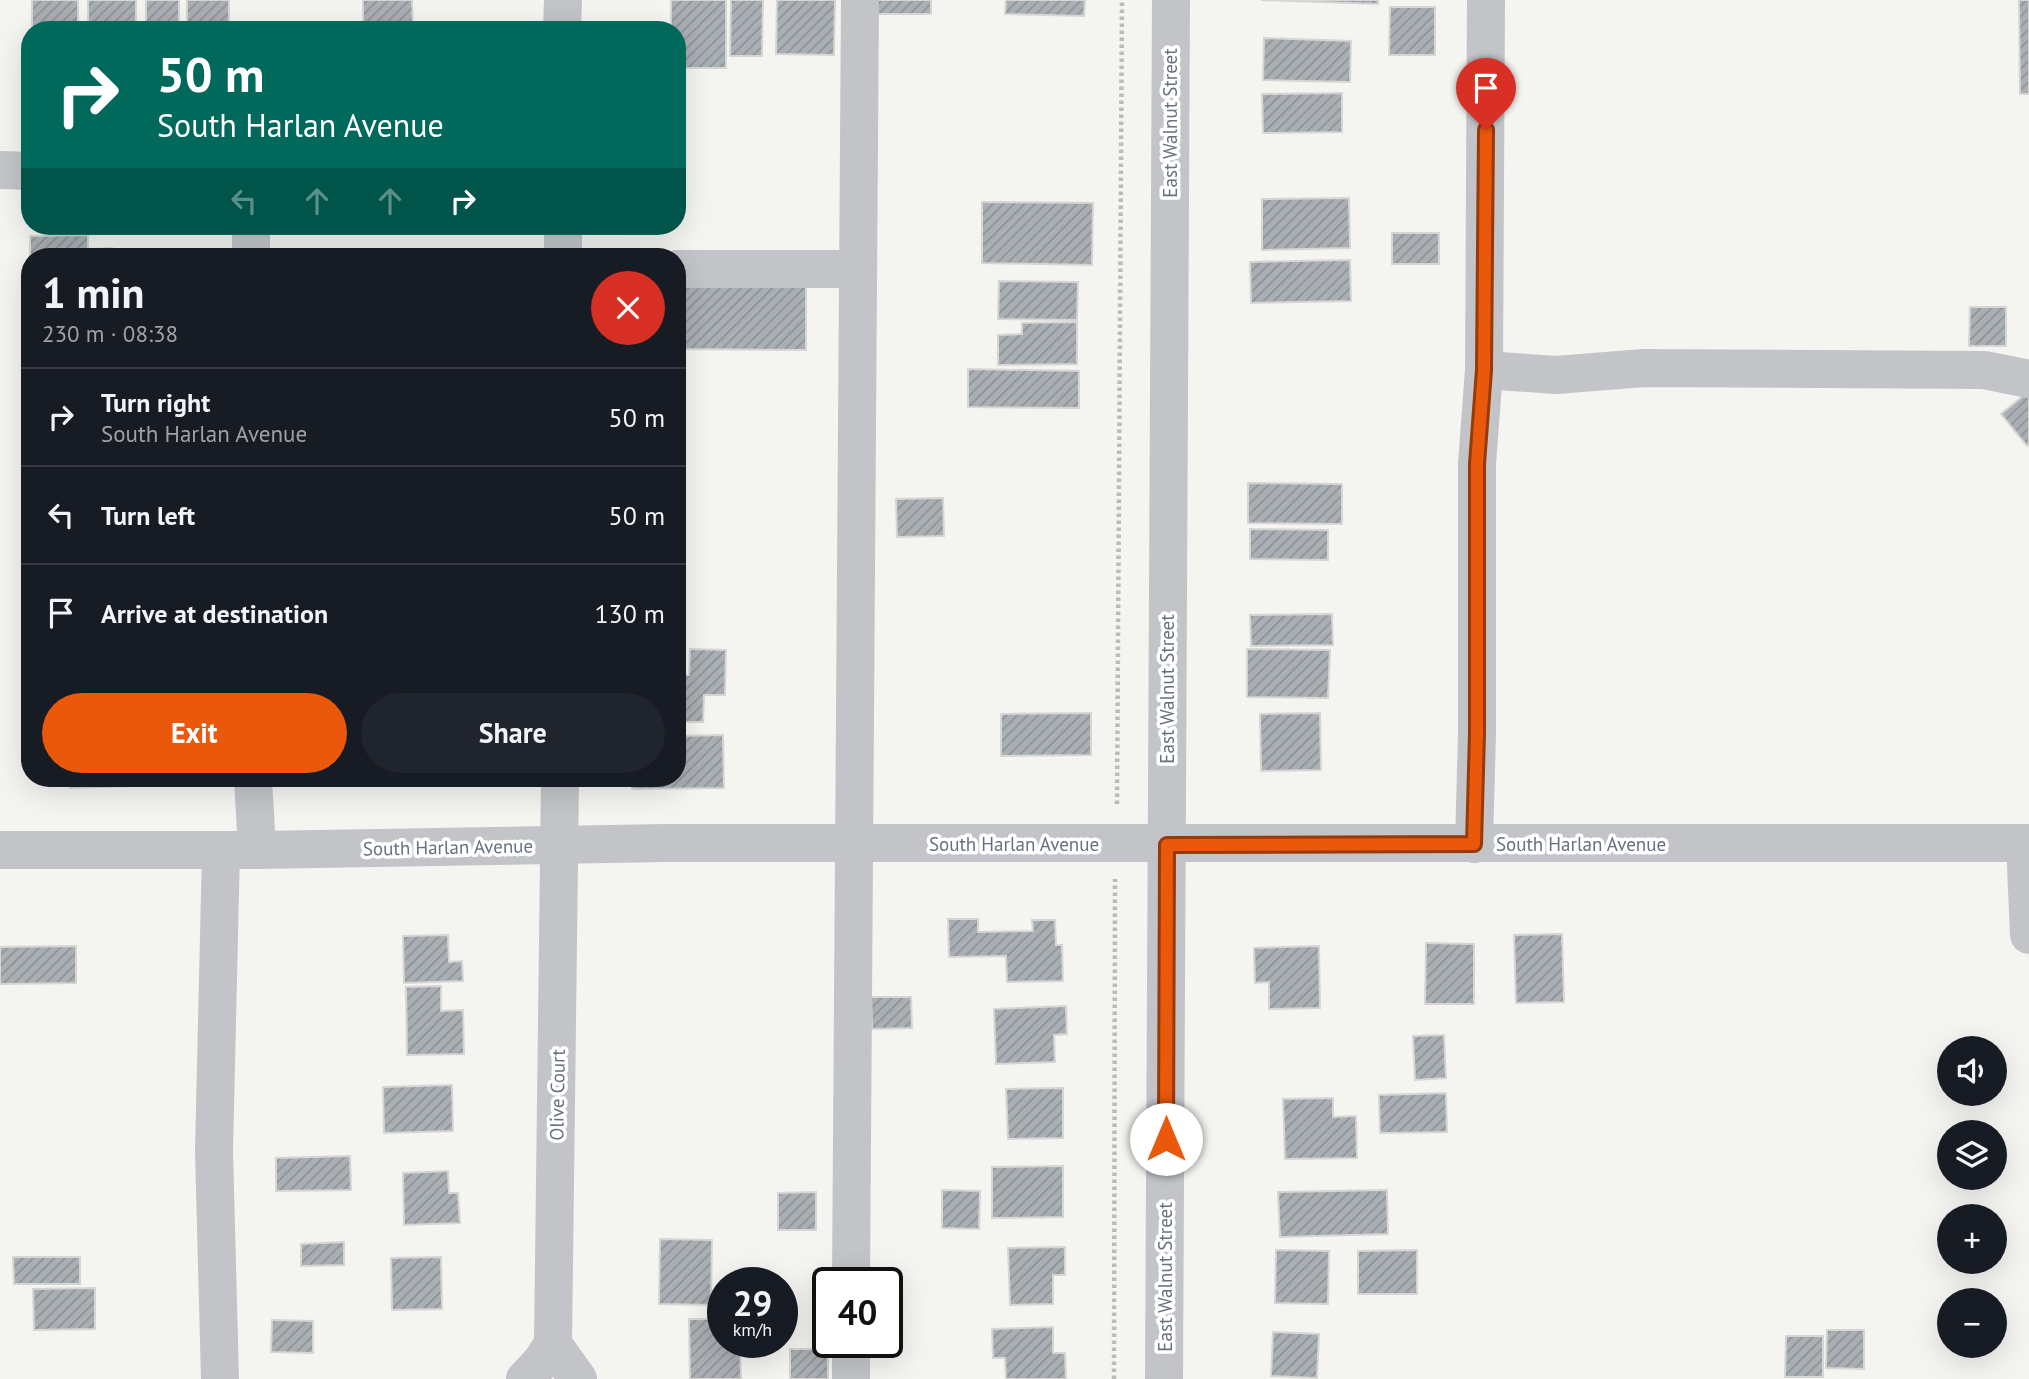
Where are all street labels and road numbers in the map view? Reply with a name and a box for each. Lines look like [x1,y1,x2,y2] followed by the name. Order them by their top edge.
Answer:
[1158,48,1182,198] street label: East Walnut Street
[1155,614,1179,764] street label: East Walnut Street
[929,832,1099,856] street label: South Harlan Avenue
[1496,832,1666,856] street label: South Harlan Avenue
[363,834,533,860] street label: South Harlan Avenue
[544,1049,570,1141] street label: Olive Court
[1153,1202,1177,1352] street label: East Walnut Street

